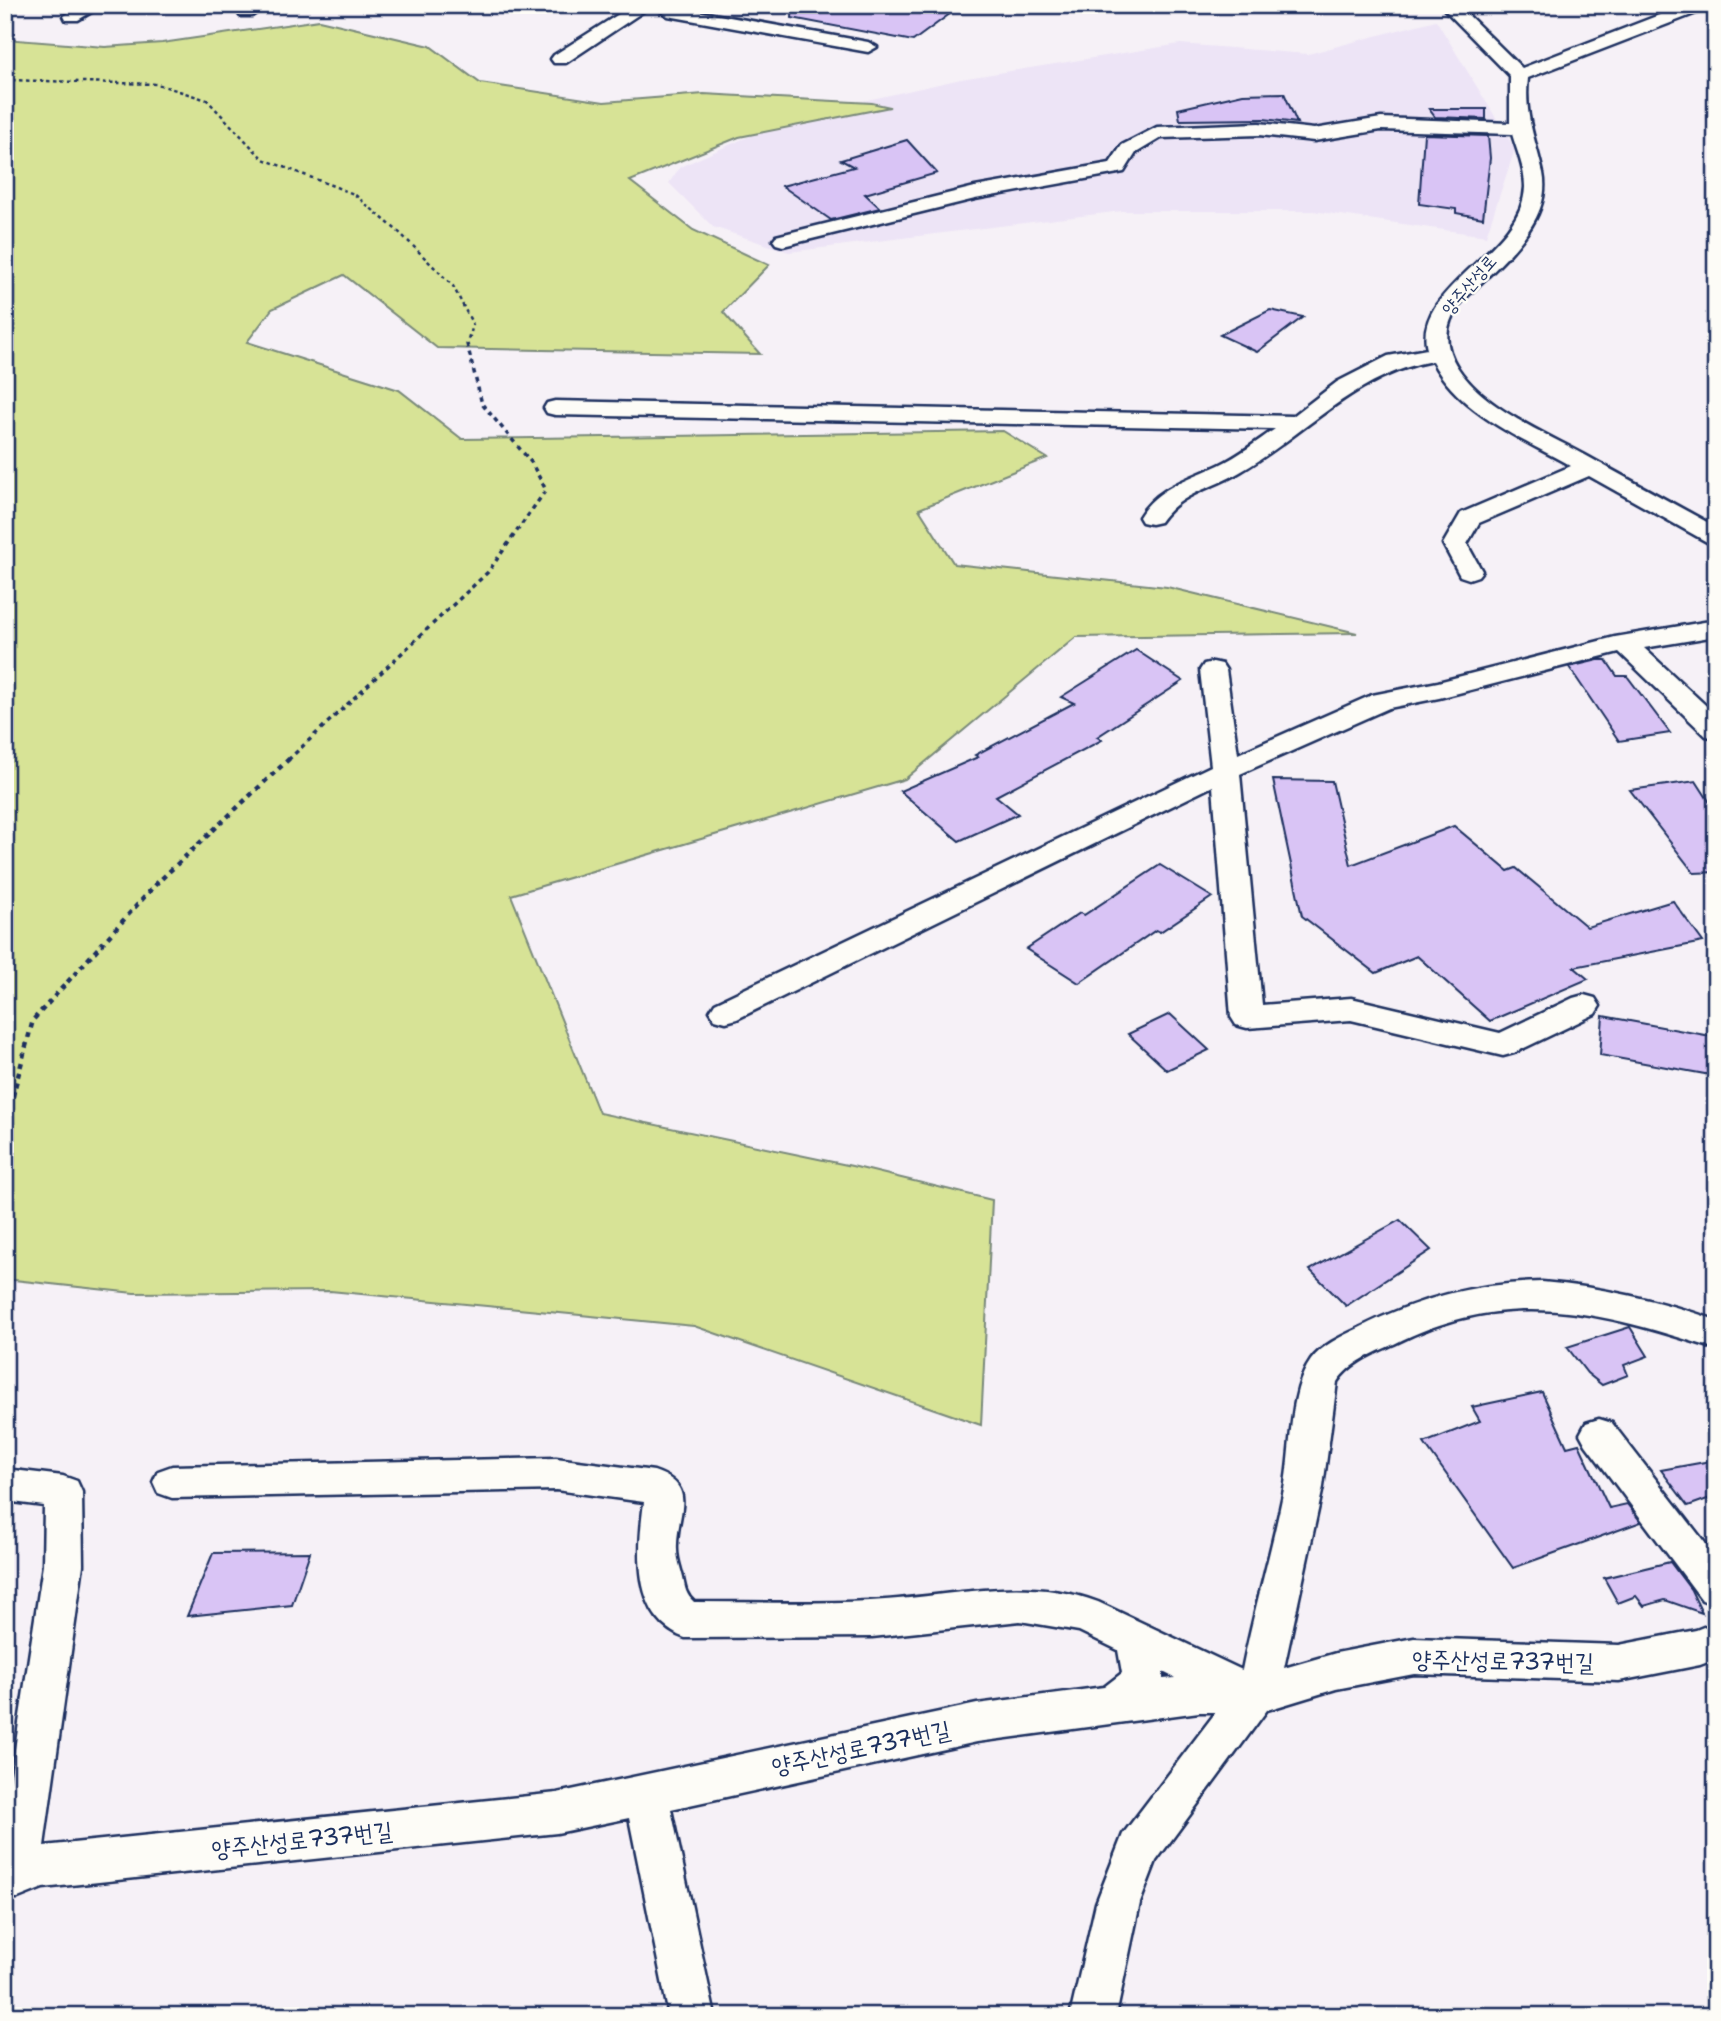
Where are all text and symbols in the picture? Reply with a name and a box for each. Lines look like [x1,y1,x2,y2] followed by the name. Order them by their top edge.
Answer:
[1436,250,1502,320] street label: 양주산성로
[1412,1643,1594,1679] street label: 양주산성로737번길
[769,1713,953,1783] street label: 양주산성로737번길
[210,1815,394,1865] street label: 양주산성로737번길

